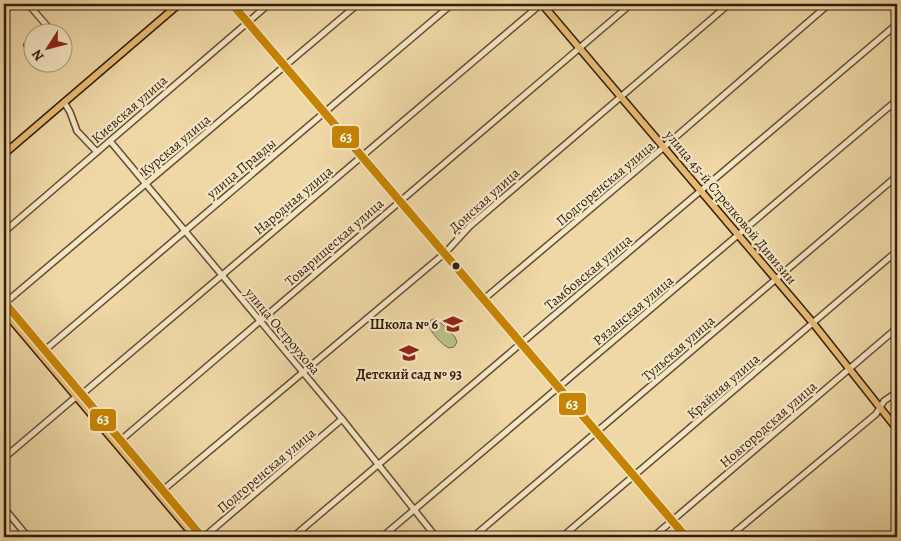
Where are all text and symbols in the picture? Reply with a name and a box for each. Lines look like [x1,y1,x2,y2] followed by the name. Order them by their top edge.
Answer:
[22,22,72,72] north arrow
[27,46,49,65] text: N
[87,71,172,148] street label: Киевская улица
[136,110,215,181] street label: Курская улица
[331,125,360,149] line badge: 63
[660,125,801,289] street label: улица 45-й Стрелковой Дивизии
[340,128,352,147] text: 63
[202,134,280,204] street label: улица Правды
[552,136,659,230] street label: Подгоренская улица
[250,161,337,239] street label: Народная улица
[445,163,524,237] street label: Донская улица
[281,194,388,291] street label: Товарищеская улица
[541,230,636,315] street label: Тамбовская улица
[451,261,461,271] unlabelled marker
[589,271,678,350] street label: Рязанская улица
[240,283,325,379] street label: улица Остроухова
[638,311,719,385] street label: Тульская улица
[442,313,464,335] school or university icon: Школа № 6
[370,315,438,334] place label: Школа № 6
[398,342,420,364] school or university icon: Детский сад № 93
[683,349,764,423] street label: Крайняя улица
[356,365,462,384] place label: Детский сад № 93
[716,376,821,472] street label: Новгородская улица
[558,392,587,416] line badge: 63
[566,395,578,414] text: 63
[89,408,117,432] line badge: 63
[97,410,109,429] text: 63
[213,423,320,517] street label: Подгоренская улица

